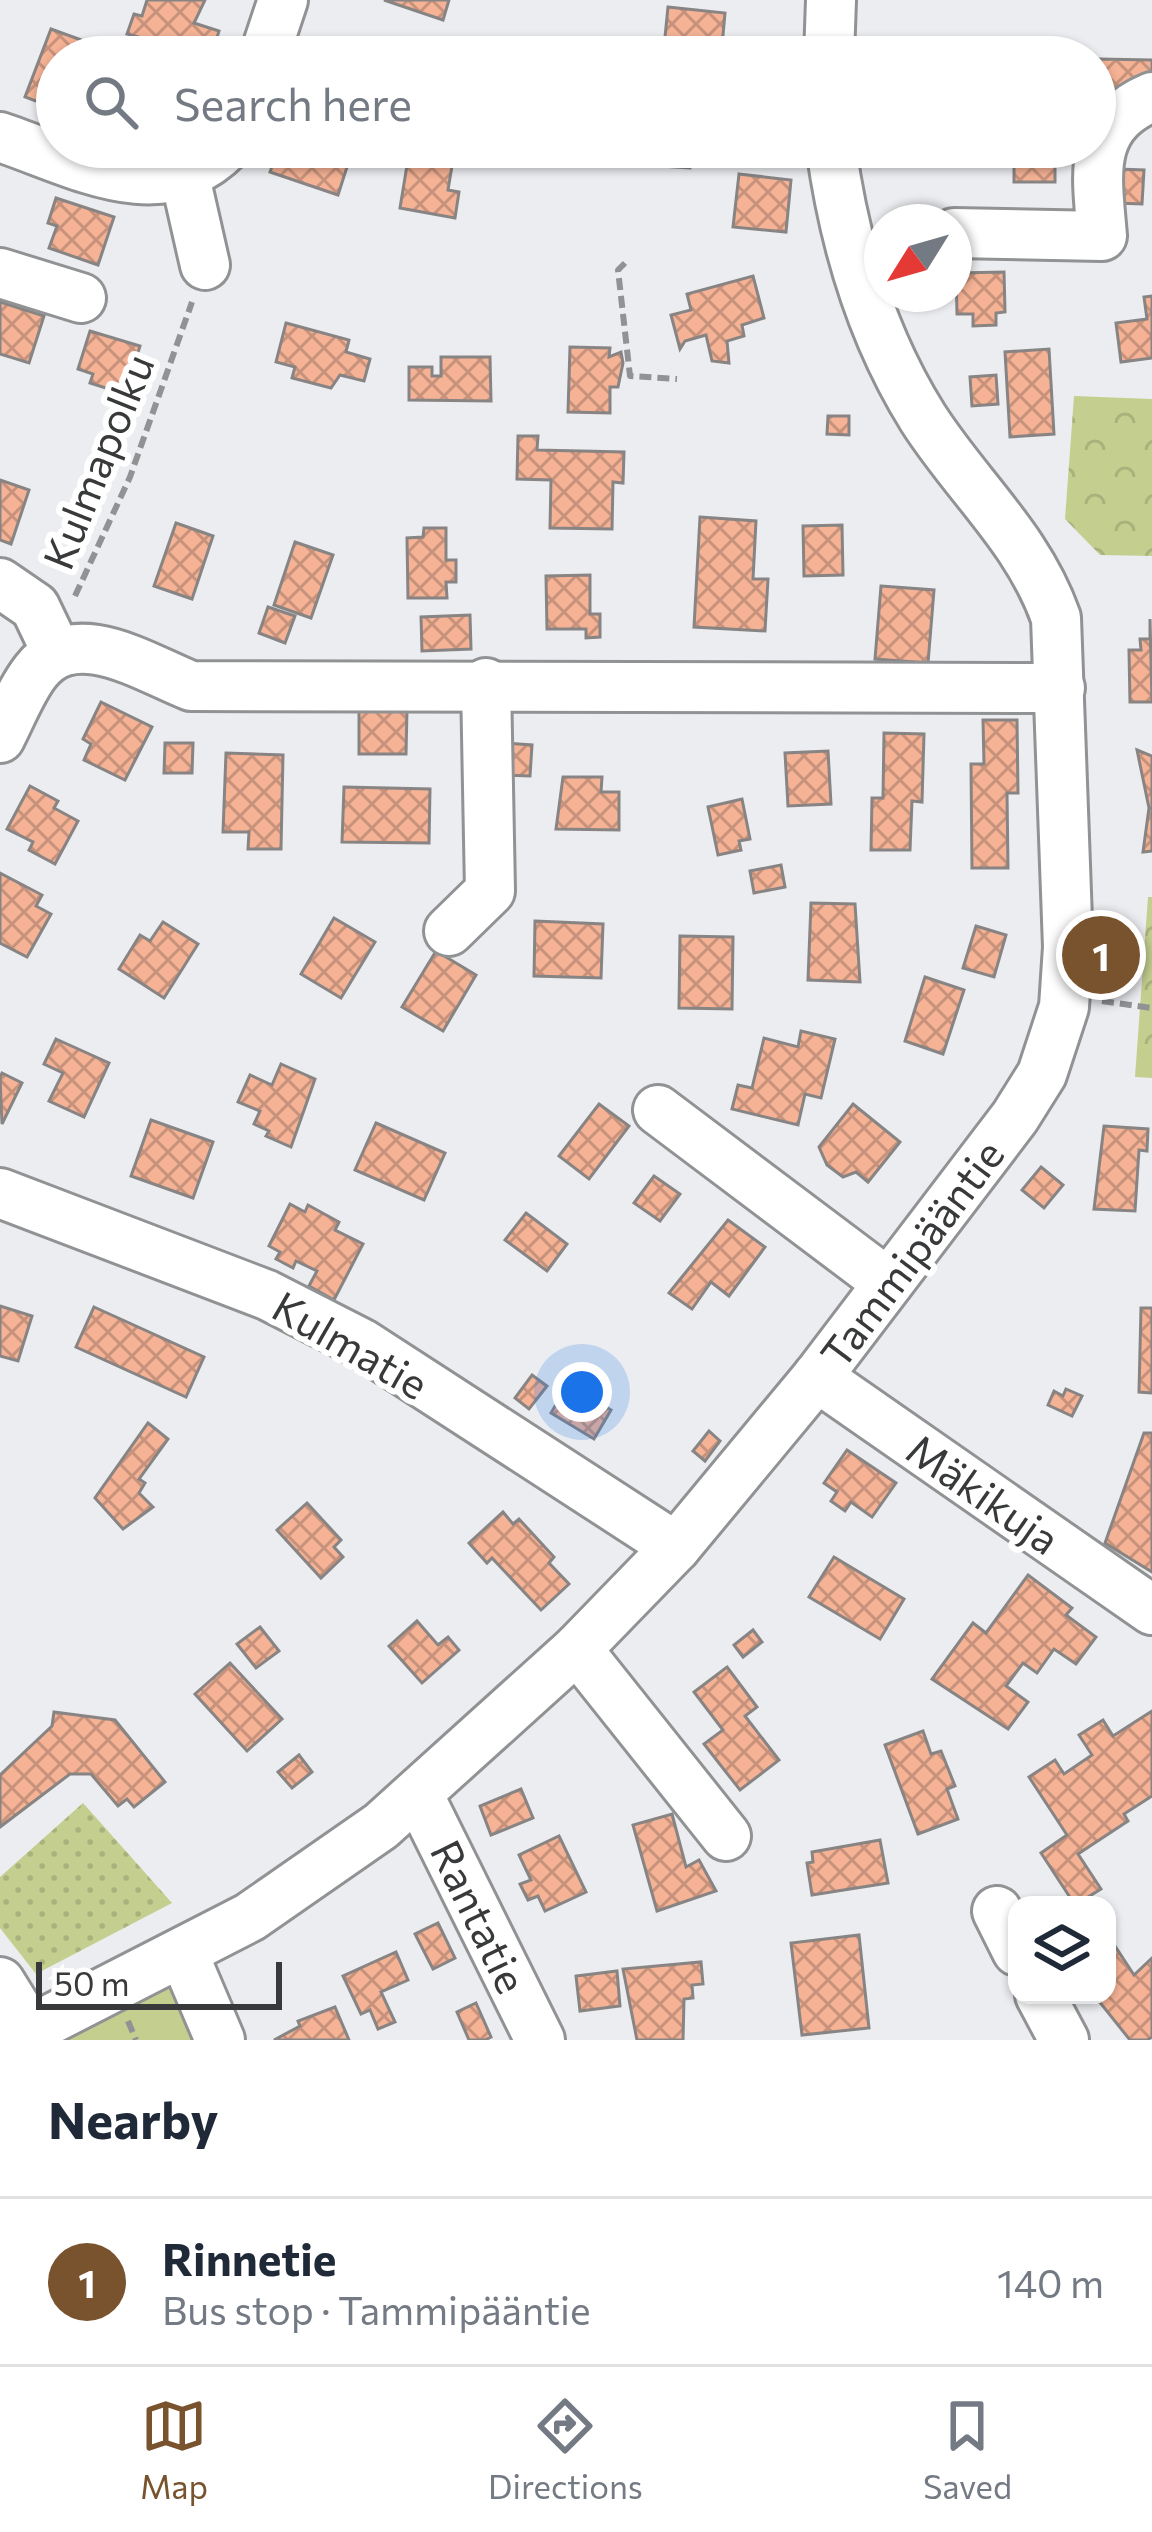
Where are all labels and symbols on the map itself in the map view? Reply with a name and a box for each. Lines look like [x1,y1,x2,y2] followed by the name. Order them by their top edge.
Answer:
[864,204,972,312] north arrow
[30,346,164,576] street label: Kulmapolku
[1062,910,1140,1000] pin: 1
[808,1129,1014,1377] street label: Tammipääntie
[264,1279,438,1409] street label: Kulmatie
[552,1362,612,1422] your location
[898,1422,1070,1564] street label: Mäkikuja
[421,1831,539,2001] street label: Rantatie
[36,1956,282,2009] scale bar

